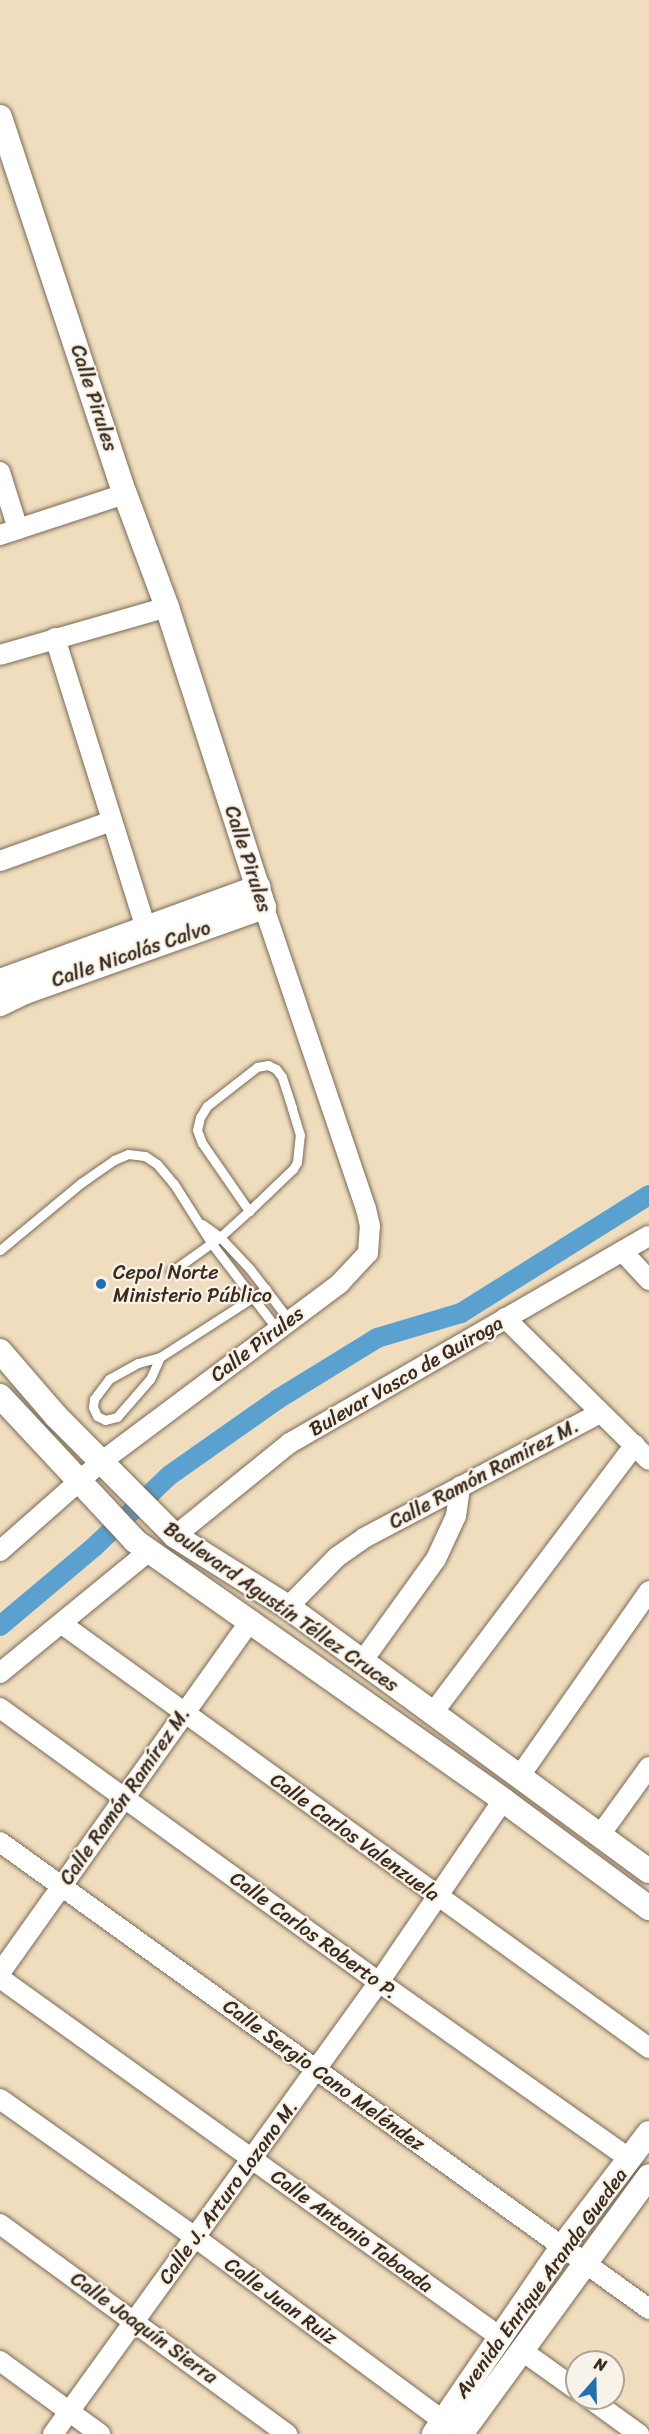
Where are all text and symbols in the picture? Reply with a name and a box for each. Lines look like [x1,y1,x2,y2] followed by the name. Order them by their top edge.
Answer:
[66,342,122,454] street label: Calle Pirules
[220,803,276,915] street label: Calle Pirules
[49,916,213,992] street label: Calle Nicolás Calvo
[113,1260,272,1307] place label: Cepol Norte Ministerio Público
[94,1277,108,1291] marker: Cepol Norte Ministerio Público
[206,1301,308,1387] street label: Calle Pirules
[304,1310,508,1442] street label: Bulevar Vasco de Quiroga
[385,1414,583,1534] street label: Calle Ramón Ramírez M.
[159,1517,403,1697] street label: Boulevard Agustín Téllez Cruces
[54,1702,196,1890] street label: Calle Ramón Ramírez M.
[266,1768,444,1906] street label: Calle Carlos Valenzuela
[226,1866,402,2004] street label: Calle Carlos Roberto P.
[218,1994,430,2156] street label: Calle Sergio Cano Meléndez
[153,2095,303,2289] street label: Calle J. Arturo Lozano M.
[266,2164,438,2298] street label: Calle Antonio Taboada
[450,2164,632,2402] street label: Avenida Enrique Aranda Guedea
[220,2252,342,2350] street label: Calle Juan Ruiz
[66,2267,222,2389] street label: Calle Joaquín Sierra
[590,2349,611,2380] text: N
[565,2350,625,2410] north arrow

